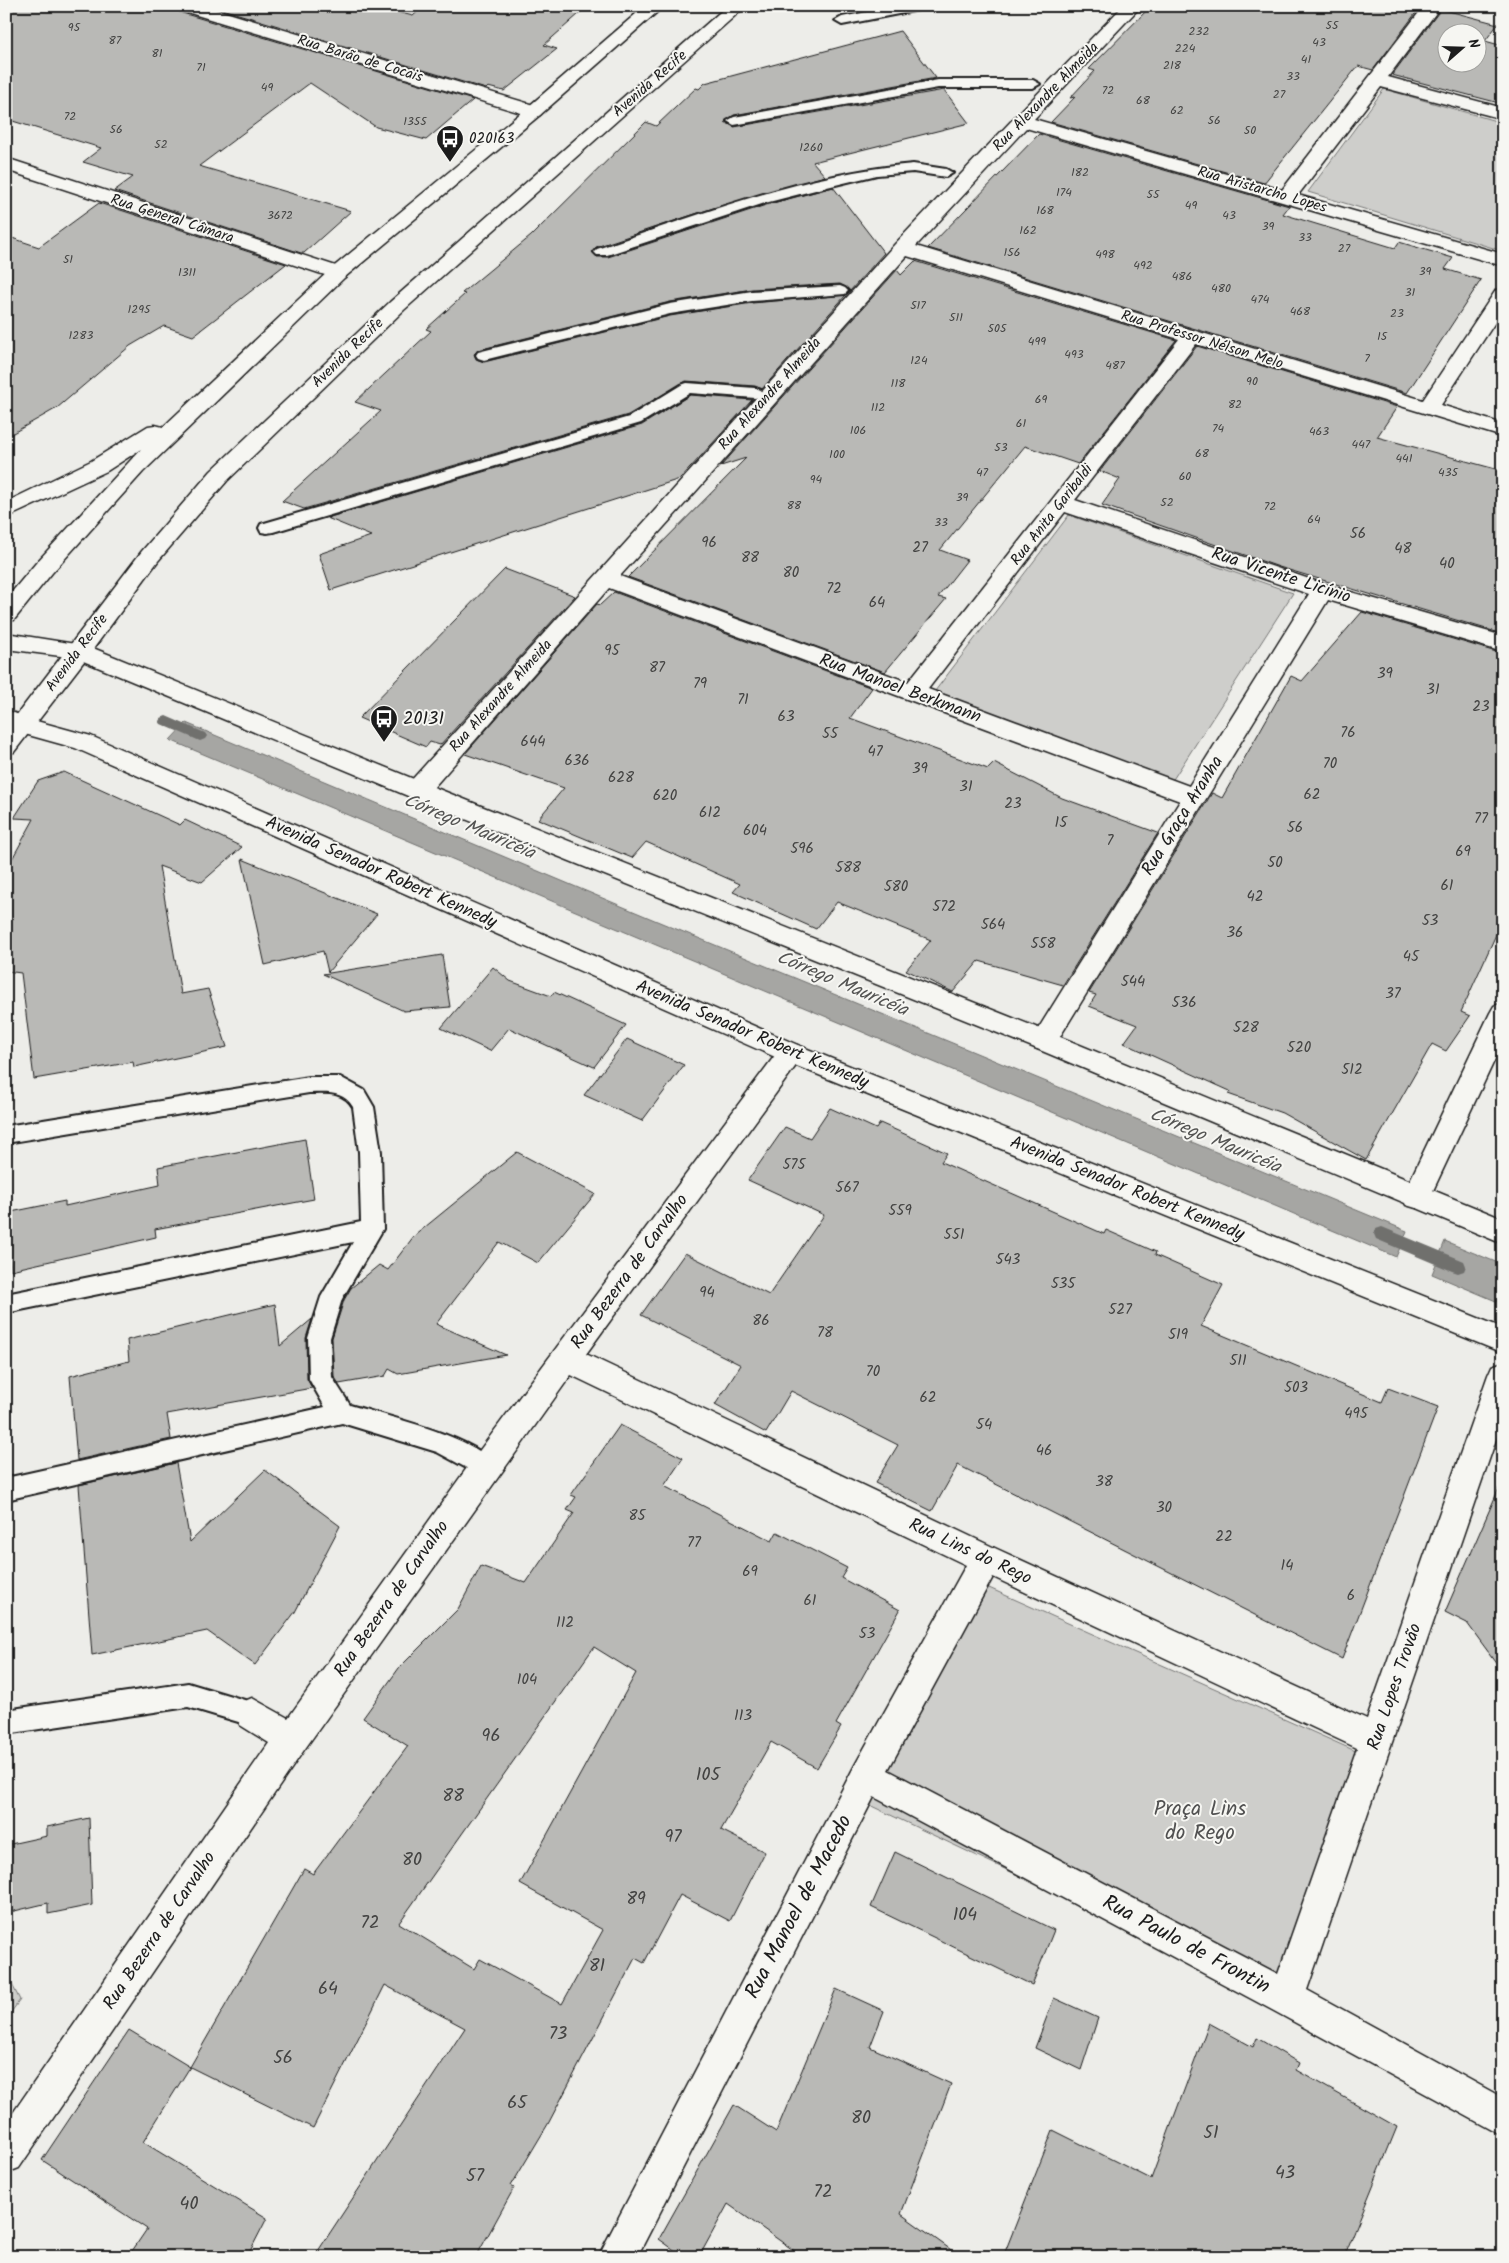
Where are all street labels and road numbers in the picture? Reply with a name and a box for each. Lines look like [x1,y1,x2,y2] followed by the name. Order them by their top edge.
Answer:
[294,28,426,90] street label: Rua Barão de Cocais
[987,37,1105,157] street label: Rua Alexandre Almeida
[607,44,693,123] street label: Avenida Recife
[1194,160,1330,220] street label: Rua Aristarcho Lopes
[107,188,237,250] street label: Rua General Câmara
[1118,304,1286,376] street label: Rua Professor Nélson Melo
[306,312,390,394] street label: Avenida Recife
[713,332,827,456] street label: Rua Alexandre Almeida
[1005,458,1100,571] street label: Rua Anita Garibaldi
[1208,540,1354,612] street label: Rua Vicente Licínio
[40,609,115,697] street label: Avenida Recife
[444,634,558,758] street label: Rua Alexandre Almeida
[815,646,985,732] street label: Rua Manoel Berkmann
[1134,750,1232,882] street label: Rua Graça Aranha
[260,809,502,938] street label: Avenida Senador Robert Kennedy
[631,973,874,1098] street label: Avenida Senador Robert Kennedy
[1005,1129,1249,1250] street label: Avenida Senador Robert Kennedy
[564,1188,696,1356] street label: Rua Bezerra de Carvalho
[904,1511,1036,1593] street label: Rua Lins do Rego
[327,1515,457,1683] street label: Rua Bezerra de Carvalho
[1360,1620,1430,1754] street label: Rua Lopes Trovão
[736,1809,862,2005] street label: Rua Manoel de Macedo
[96,1846,224,2016] street label: Rua Bezerra de Carvalho
[1096,1887,1276,2003] street label: Rua Paulo de Frontin

